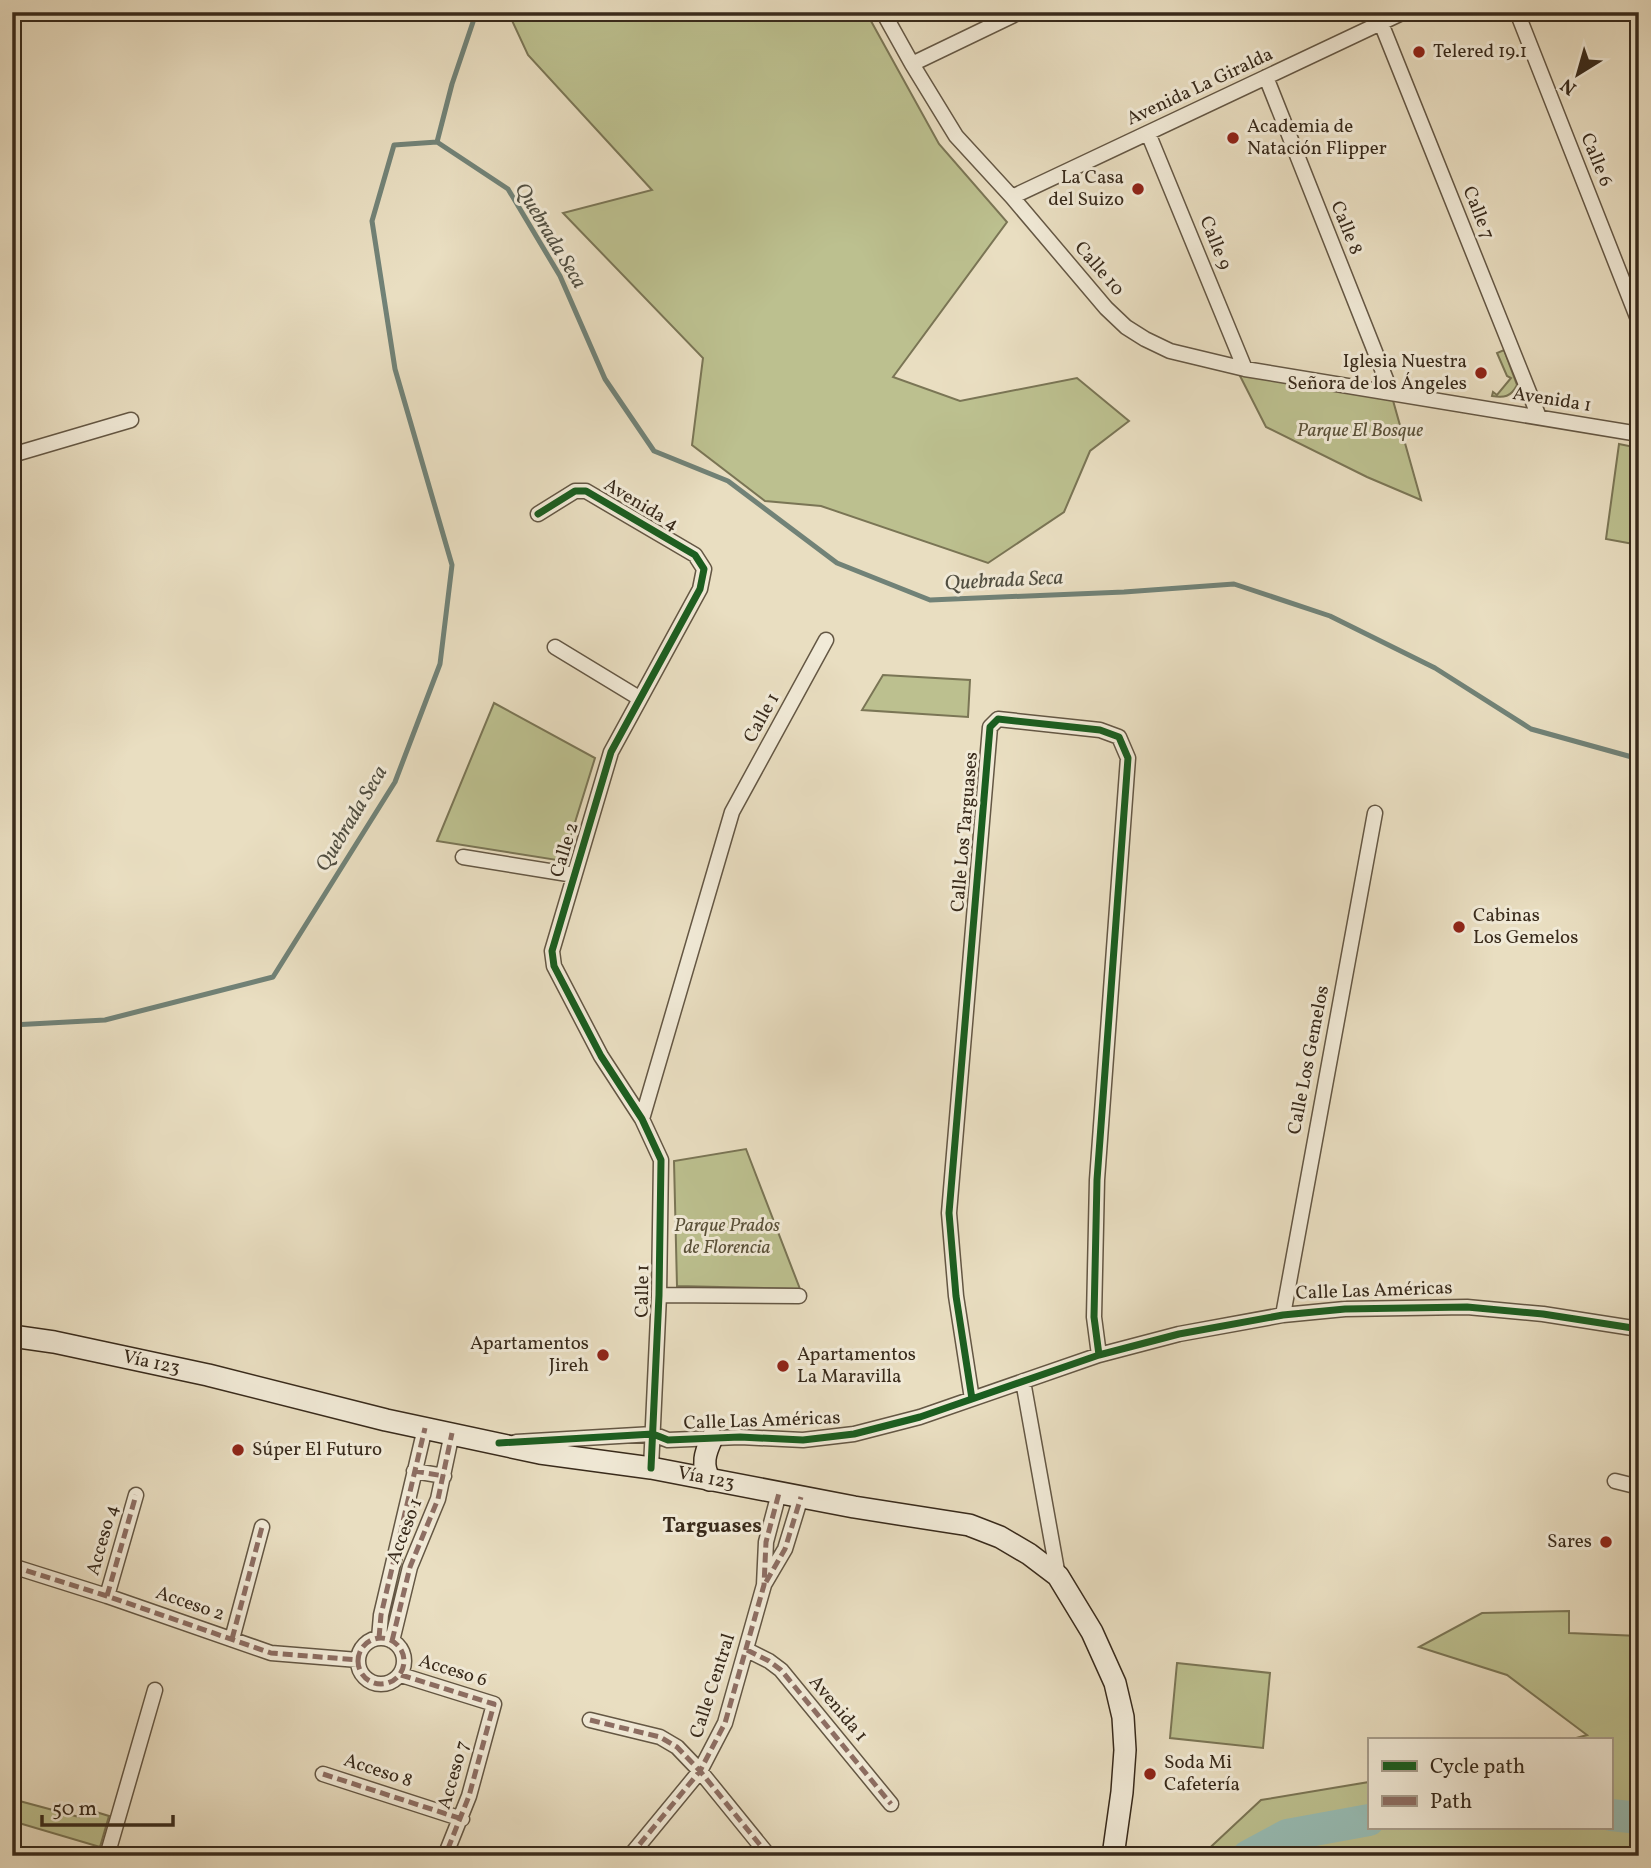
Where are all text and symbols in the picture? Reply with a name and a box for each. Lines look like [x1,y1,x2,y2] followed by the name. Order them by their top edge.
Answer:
[1542,38,1612,108] north arrow
[1433,39,1527,65] place label: Telered 19.1
[1122,42,1278,132] street label: Avenida La Giralda
[1411,44,1427,60] marker: Telered 19.1
[1555,71,1582,101] text: N
[1247,114,1387,162] place label: Academia de Natación Flipper
[1574,129,1618,191] street label: Calle 6
[1225,130,1241,146] marker: Academia de Natación Flipper
[1048,165,1124,213] place label: La Casa del Suizo
[507,177,593,295] water label: Quebrada Seca
[1130,181,1146,197] marker: La Casa del Suizo
[1456,183,1500,243] street label: Calle 7
[1324,197,1368,259] street label: Calle 8
[1192,212,1238,274] street label: Calle 9
[1068,236,1130,302] street label: Calle 10
[1287,349,1467,397] place label: Iglesia Nuestra Señora de los Ángeles
[1473,365,1489,381] marker: Iglesia Nuestra Señora de los Ángeles
[1511,381,1593,419] street label: Avenida 1
[1297,418,1423,444] park label: Parque El Bosque
[599,472,683,538] street label: Avenida 4
[944,563,1064,599] water label: Quebrada Seca
[738,688,786,748] street label: Calle 1
[945,751,985,913] street label: Calle Los Targuases
[309,760,395,878] water label: Quebrada Seca
[544,819,586,881] street label: Calle 2
[1473,903,1578,951] place label: Cabinas Los Gemelos
[1451,919,1467,935] marker: Cabinas Los Gemelos
[1282,983,1336,1137] street label: Calle Los Gemelos
[674,1213,780,1261] park label: Parque Prados de Florencia
[630,1264,656,1318] street label: Calle 1
[1295,1275,1453,1307] street label: Calle Las Américas
[470,1331,589,1379] place label: Apartamentos Jireh
[797,1342,916,1390] place label: Apartamentos La Maravilla
[120,1344,182,1382] street label: Vía 123
[595,1347,611,1363] marker: Apartamentos Jireh
[775,1358,791,1374] marker: Apartamentos La Maravilla
[683,1405,841,1437] street label: Calle Las Américas
[252,1437,382,1463] place label: Súper El Futuro
[230,1442,246,1458] marker: Súper El Futuro
[675,1460,737,1497] street label: Vía 123
[381,1494,429,1568] street label: Acceso 1
[81,1502,125,1578] street label: Acceso 4
[662,1512,762,1541] district label: Targuases
[1547,1529,1592,1555] place label: Sares
[1598,1534,1614,1550] marker: Sares
[152,1580,228,1628] street label: Acceso 2
[684,1630,742,1742] street label: Calle Central
[415,1648,491,1694] street label: Acceso 6
[802,1670,874,1748] street label: Avenida 1
[432,1738,476,1812] street label: Acceso 7
[1368,1738,1612,1829] legend
[340,1748,416,1794] street label: Acceso 8
[1164,1750,1240,1798] place label: Soda Mi Cafetería
[1430,1753,1525,1782] text: Cycle path
[1142,1766,1158,1782] marker: Soda Mi Cafetería
[42,1784,173,1828] scale bar
[1430,1788,1472,1817] text: Path
[52,1795,97,1824] text: 50 m

